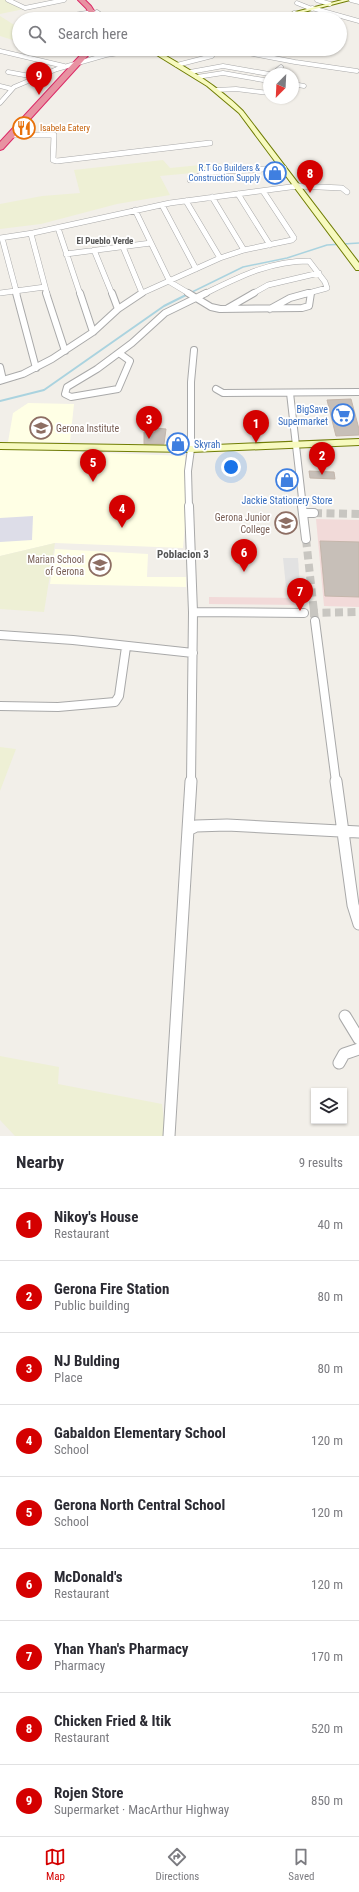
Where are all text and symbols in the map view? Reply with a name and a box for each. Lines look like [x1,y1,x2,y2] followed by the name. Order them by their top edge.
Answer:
[12,12,347,56] search box
[26,23,48,45] icon: search
[58,25,128,43] text: Search here
[26,62,52,95] pin: 9
[263,68,299,104] north arrow
[11,115,37,141] restaurant icon: Isabela Eatery
[40,123,90,133] place label: Isabela Eatery
[262,160,288,186] shop icon: R.T Go Builders & Construction Supply
[297,160,323,193] pin: 8
[189,163,260,183] place label: R.T Go Builders & Construction Supply
[77,236,134,246] district label: El Pueblo Verde
[330,402,356,428] supermarket icon: BigSave Supermarket
[278,404,328,427] place label: BigSave Supermarket
[136,406,162,439] pin: 3
[243,410,269,443] pin: 1
[28,415,54,441] school or university icon: Gerona Institute
[56,423,119,434] place label: Gerona Institute
[165,431,191,457] shop icon: Skyrah
[194,439,220,450] place label: Skyrah
[309,442,335,475] pin: 2
[80,449,106,482] pin: 5
[221,457,241,477] your location
[274,467,300,493] shop icon: Jackie Stationery Store
[109,495,135,528] pin: 4
[241,495,333,506] place label: Jackie Stationery Store
[273,510,299,536] school or university icon: Gerona Junior College
[215,512,270,535] place label: Gerona Junior College
[231,539,257,572] pin: 6
[157,548,209,561] district label: Poblacion 3
[87,552,113,578] school or university icon: Marian School of Gerona
[27,554,84,577] place label: Marian School of Gerona
[287,578,313,611] pin: 7
[311,1088,347,1124] map controls
[311,1088,347,1124] button: layers
[16,1152,64,1172] text: Nearby
[299,1155,343,1170] text: 9 results
[54,1208,138,1226] text: Nikoy's House
[26,1217,32,1232] text: 1
[317,1217,343,1232] text: 40 m
[54,1226,109,1241] text: Restaurant
[54,1280,169,1298] text: Gerona Fire Station
[26,1289,32,1304] text: 2
[317,1289,343,1304] text: 80 m
[54,1298,130,1313] text: Public building
[54,1352,120,1370] text: NJ Bulding
[26,1361,32,1376] text: 3
[317,1361,343,1376] text: 80 m
[54,1370,83,1385] text: Place
[54,1424,226,1442] text: Gabaldon Elementary School
[26,1433,32,1448] text: 4
[311,1433,343,1448] text: 120 m
[54,1442,89,1457] text: School
[54,1496,225,1514] text: Gerona North Central School
[26,1505,32,1520] text: 5
[311,1505,343,1520] text: 120 m
[54,1514,89,1529] text: School
[54,1568,122,1586] text: McDonald's
[26,1577,32,1592] text: 6
[311,1577,343,1592] text: 120 m
[54,1586,109,1601] text: Restaurant
[54,1640,189,1658] text: Yhan Yhan's Pharmacy
[26,1649,32,1664] text: 7
[311,1649,343,1664] text: 170 m
[54,1658,105,1673] text: Pharmacy
[54,1712,171,1730] text: Chicken Fried & Itik
[26,1721,32,1736] text: 8
[311,1721,343,1736] text: 520 m
[54,1730,109,1745] text: Restaurant
[54,1784,123,1802] text: Rojen Store
[26,1793,32,1808] text: 9
[311,1793,343,1808] text: 850 m
[54,1802,229,1817] text: Supermarket · MacArthur Highway
[44,1846,66,1883] tab: Map
[155,1846,199,1883] tab: Directions
[288,1846,315,1883] tab: Saved

